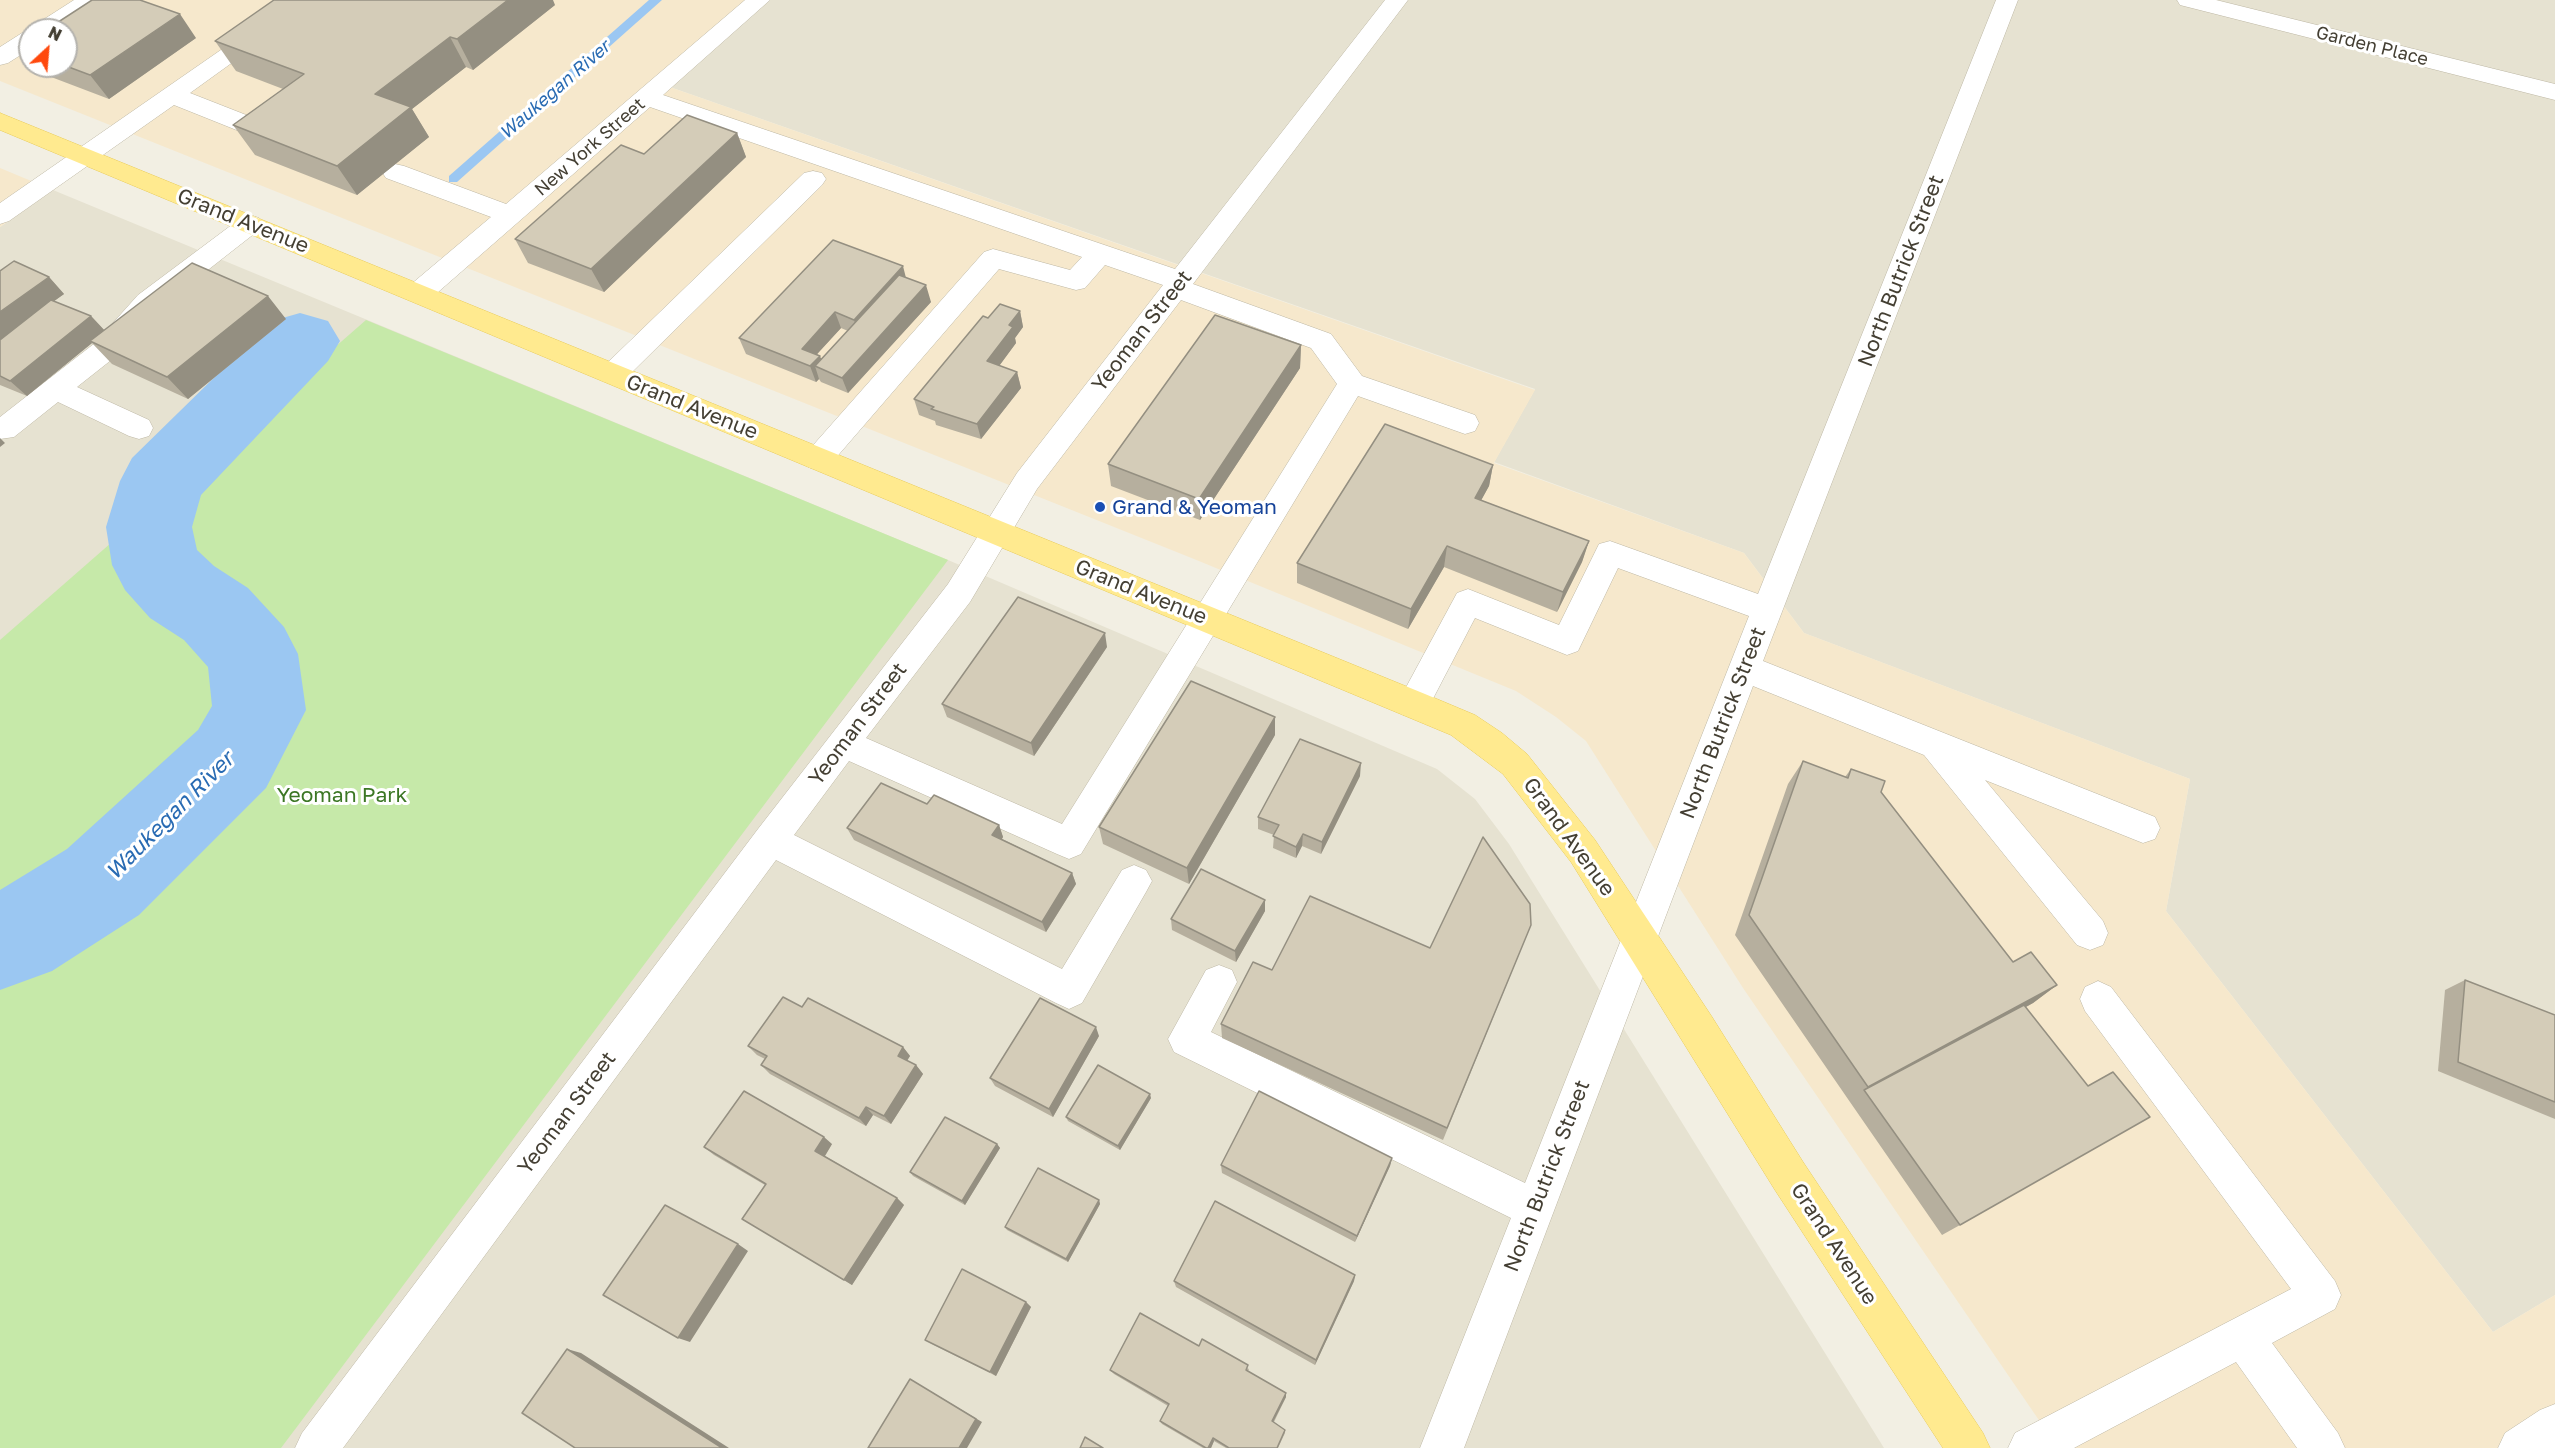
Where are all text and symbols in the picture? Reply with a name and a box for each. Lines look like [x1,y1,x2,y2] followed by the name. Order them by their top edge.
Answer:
[18,18,78,78] north arrow
[45,22,65,45] text: N
[2314,22,2430,70] street label: Garden Place
[495,36,615,144] water label: Waukegan River
[531,93,649,201] street label: New York Street
[1853,172,1949,370] street label: North Butrick Street
[173,183,313,259] street label: Grand Avenue
[1087,265,1197,397] street label: Yeoman Street
[622,369,762,445] street label: Grand Avenue
[1112,494,1277,520] place label: Grand & Yeoman
[1093,500,1107,514] marker: Grand & Yeoman
[1071,554,1211,630] street label: Grand Avenue
[1675,624,1771,822] street label: North Butrick Street
[804,658,912,790] street label: Yeoman Street
[101,747,239,885] water label: Waukegan River
[1518,773,1620,901] street label: Grand Avenue
[277,782,407,808] park label: Yeoman Park
[513,1047,621,1179] street label: Yeoman Street
[1499,1077,1595,1275] street label: North Butrick Street
[1785,1178,1883,1310] street label: Grand Avenue

